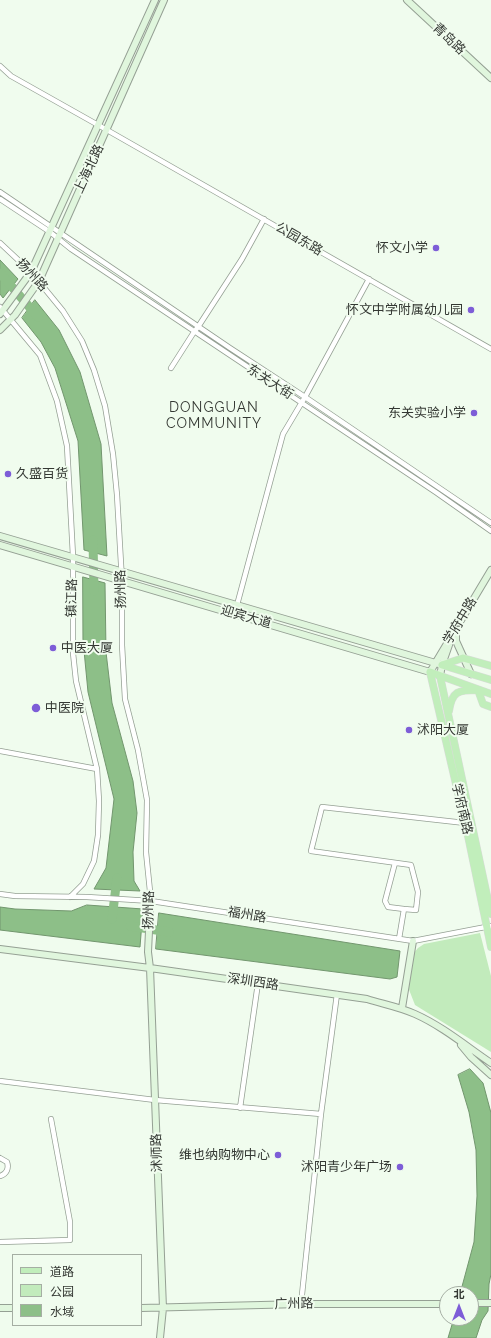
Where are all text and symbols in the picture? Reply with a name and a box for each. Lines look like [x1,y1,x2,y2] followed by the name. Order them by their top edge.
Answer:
[429,20,469,58] street label: 青岛路
[71,142,107,196] street label: 上海北路
[273,219,325,259] street label: 公园东路
[376,240,428,256] place label: 怀文小学
[431,243,441,253] marker: 怀文小学
[13,255,51,295] street label: 扬州路
[346,302,463,318] place label: 怀文中学附属幼儿园
[466,305,476,315] marker: 怀文中学附属幼儿园
[244,361,296,403] street label: 东关大街
[166,400,262,432] district label: DONGGUAN COMMUNITY
[388,405,466,421] place label: 东关实验小学
[469,408,479,418] marker: 东关实验小学
[16,466,68,482] place label: 久盛百货
[3,469,13,479] marker: 久盛百货
[113,569,129,609] street label: 扬州路
[64,578,80,618] street label: 镇江路
[440,595,480,647] street label: 学府中路
[219,602,273,632] street label: 迎宾大道
[61,640,113,656] place label: 中医大厦
[48,643,58,653] marker: 中医大厦
[45,700,84,716] place label: 中医院
[30,702,42,714] marker: 中医院
[417,722,469,738] place label: 沭阳大厦
[404,725,414,735] marker: 沭阳大厦
[449,782,475,836] street label: 学府南路
[141,890,157,930] street label: 扬州路
[227,904,267,926] street label: 福州路
[226,971,280,993] street label: 深圳西路
[149,1133,165,1173] street label: 沭师路
[179,1147,270,1163] place label: 维也纳购物中心
[273,1150,283,1160] marker: 维也纳购物中心
[301,1159,392,1175] place label: 沭阳青少年广场
[395,1162,405,1172] marker: 沭阳青少年广场
[12,1254,142,1326] legend
[50,1265,74,1279] text: 道路
[50,1285,74,1299] text: 公园
[439,1286,479,1326] north arrow
[454,1288,465,1301] text: 北
[274,1296,314,1312] street label: 广州路
[50,1305,74,1319] text: 水域

